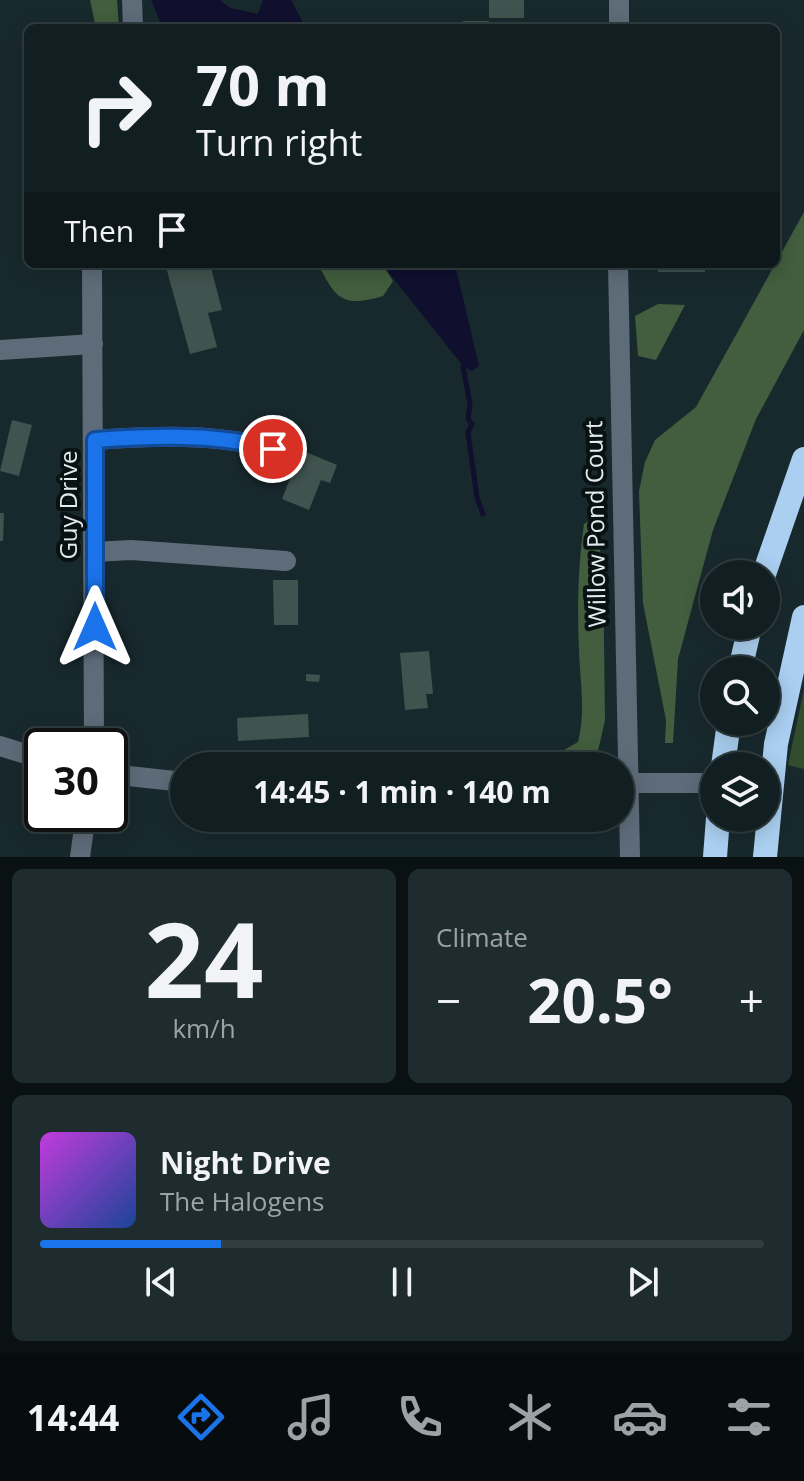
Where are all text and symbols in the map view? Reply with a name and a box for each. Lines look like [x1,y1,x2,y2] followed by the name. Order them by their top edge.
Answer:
[196,46,330,122] text: 70 m
[64,56,168,160] icon: right
[196,118,362,167] text: Turn right
[150,208,194,252] icon: arrive
[64,210,134,251] text: Then
[239,415,307,483] pin
[576,420,613,628] street label: Willow Pond Court
[251,427,295,471] icon: arrive
[51,450,84,560] street label: Guy Drive
[700,560,780,832] map controls
[700,560,780,640] button: sound
[53,585,137,669] position arrow
[700,656,780,736] button: search
[24,728,128,832] speed limit sign: 30
[700,752,780,832] button: layers
[253,771,551,812] text: 14:45 · 1 min · 140 m
[145,887,263,1028] text: 24
[436,919,528,955] text: Climate
[527,959,673,1041] text: 20.5°
[436,970,461,1030] text: −
[739,970,764,1030] text: +
[172,1010,236,1046] text: km/h
[160,1142,331,1183] text: Night Drive
[160,1183,325,1219] text: The Halogens
[139,1260,183,1304] icon: previous
[380,1260,424,1304] icon: pause
[621,1260,665,1304] icon: next
[173,1389,229,1445] icon: directions
[283,1389,339,1445] icon: music
[392,1389,448,1445] icon: phone
[502,1389,558,1445] icon: climate
[612,1389,668,1445] icon: car
[721,1389,777,1445] icon: filters
[27,1393,119,1442] text: 14:44

